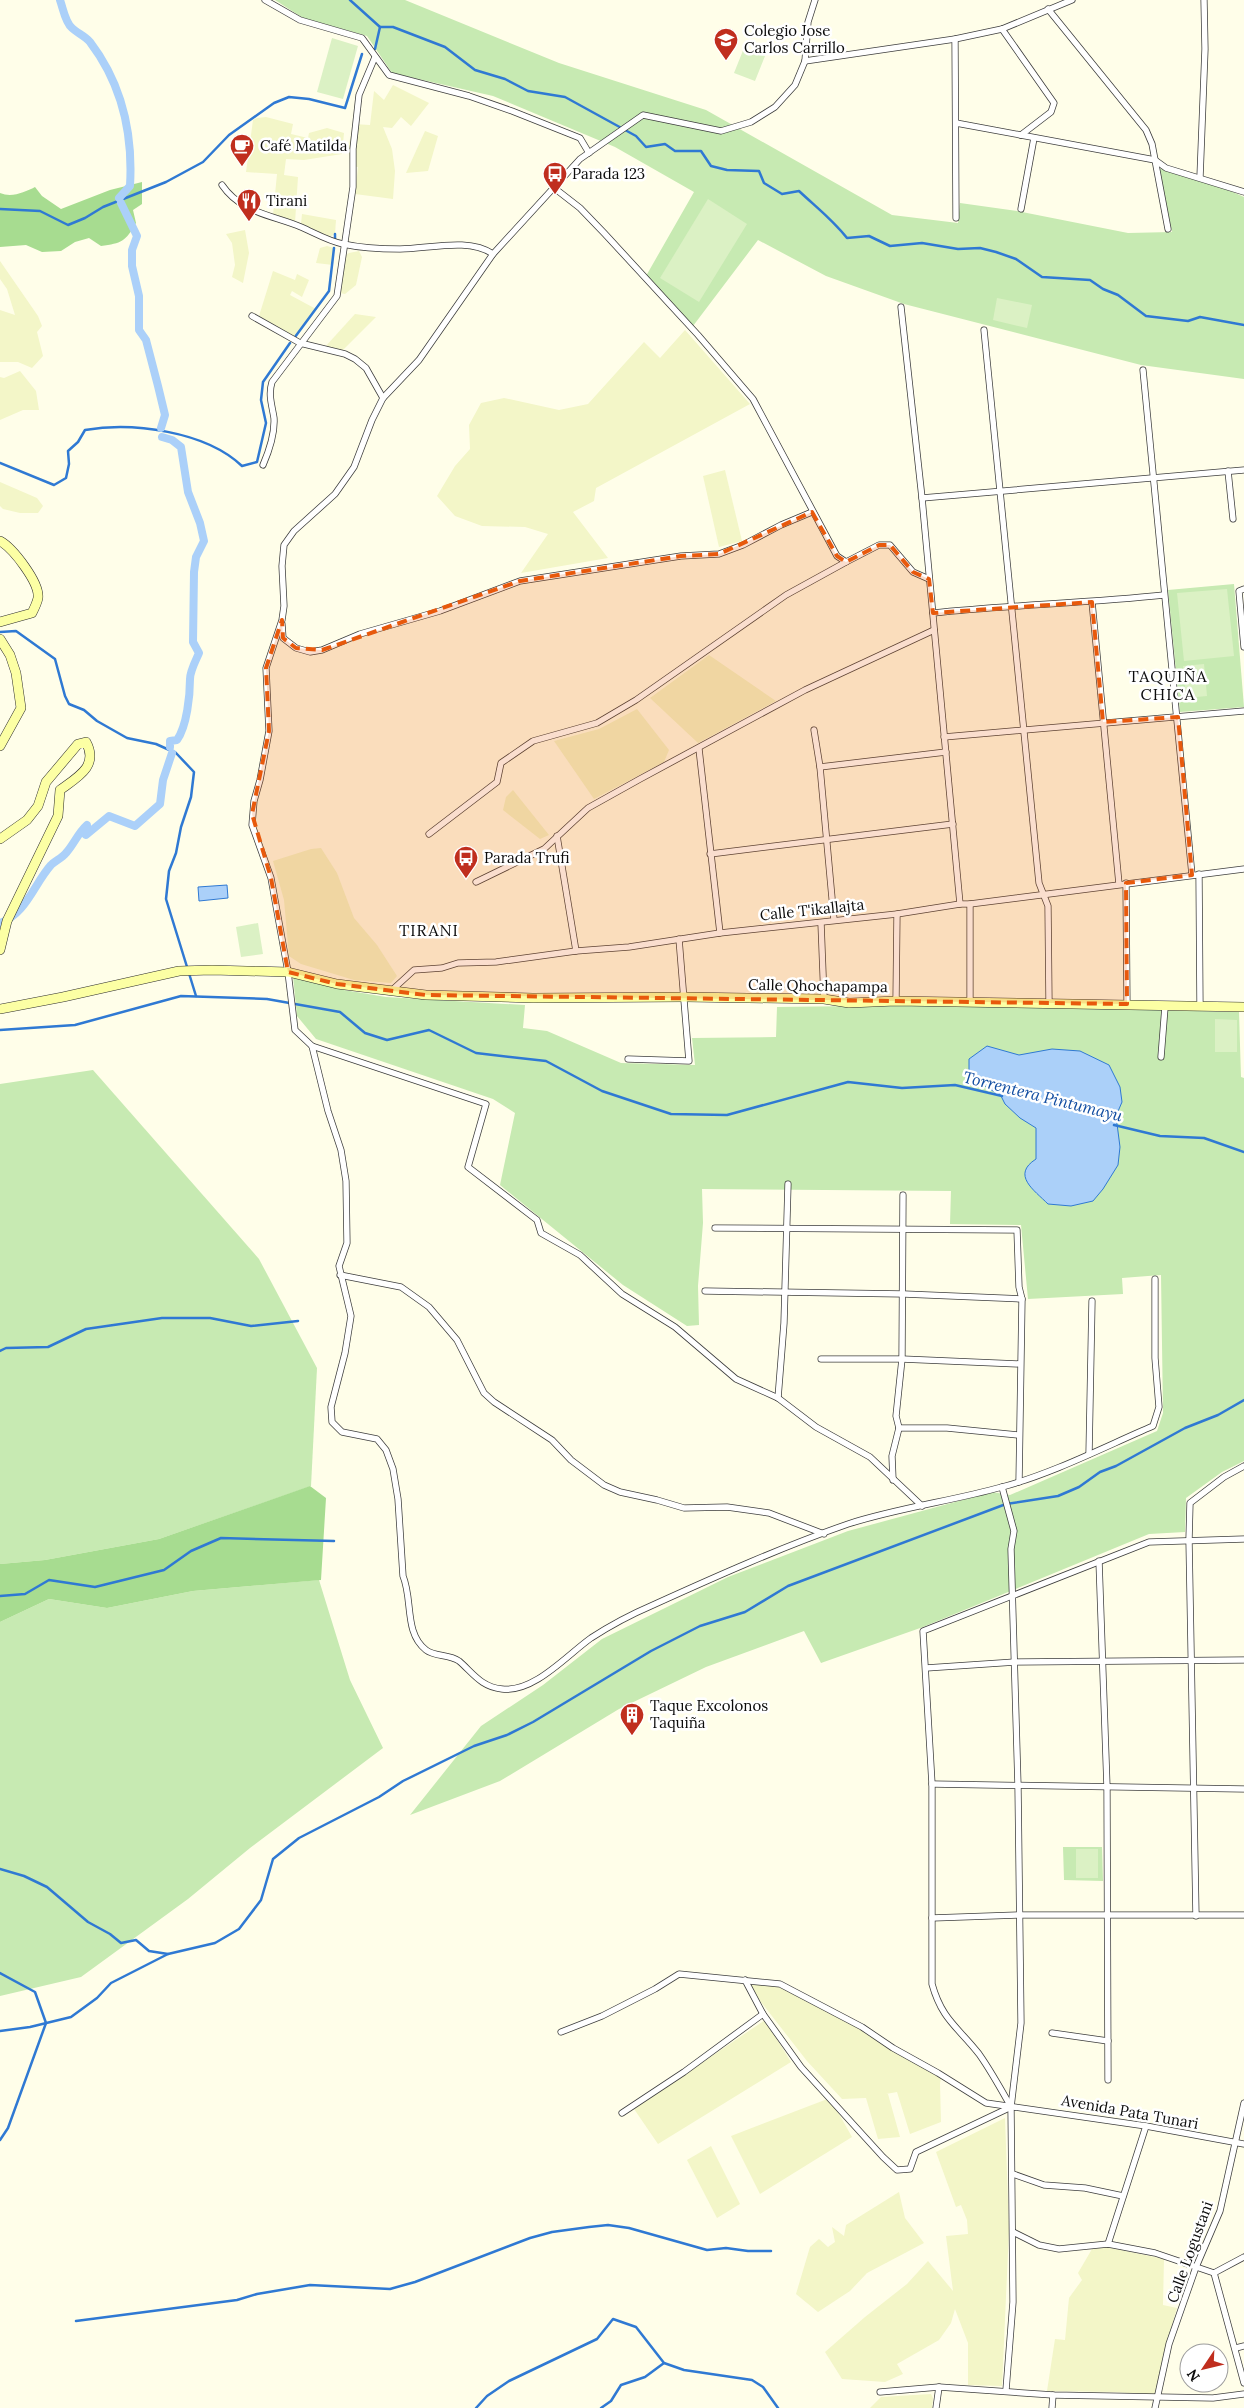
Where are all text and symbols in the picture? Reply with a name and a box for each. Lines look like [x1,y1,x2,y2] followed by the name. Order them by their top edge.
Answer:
[744,21,845,57] place label: Colegio Jose Carlos Carrillo
[713,27,739,61] school or university icon: Colegio Jose Carlos Carrillo
[229,133,255,167] cafe icon: Café Matilda
[260,136,348,155] place label: Café Matilda
[542,161,568,195] bus stop icon: Parada 123
[572,164,645,183] place label: Parada 123
[236,188,262,222] restaurant icon: Tirani
[266,191,307,210] place label: Tirani
[1128,666,1208,704] district label: TAQUIÑA CHICA
[453,845,479,879] bus stop icon: Parada Trufi
[484,848,570,867] place label: Parada Trufi
[759,895,865,924] street label: Calle T'ikallajta
[399,920,459,940] district label: TIRANI
[748,975,888,996] street label: Calle Qhochapampa
[961,1067,1125,1126] water label: Torrentera Pintumayu
[650,1696,768,1732] place label: Taque Excolonos Taquiña
[619,1702,645,1736] building icon: Taque Excolonos Taquiña
[1059,2090,1200,2133] street label: Avenida Pata Tunari
[1162,2198,1217,2305] street label: Calle Logustani
[1179,2343,1229,2393] north arrow
[1183,2366,1204,2385] text: N

